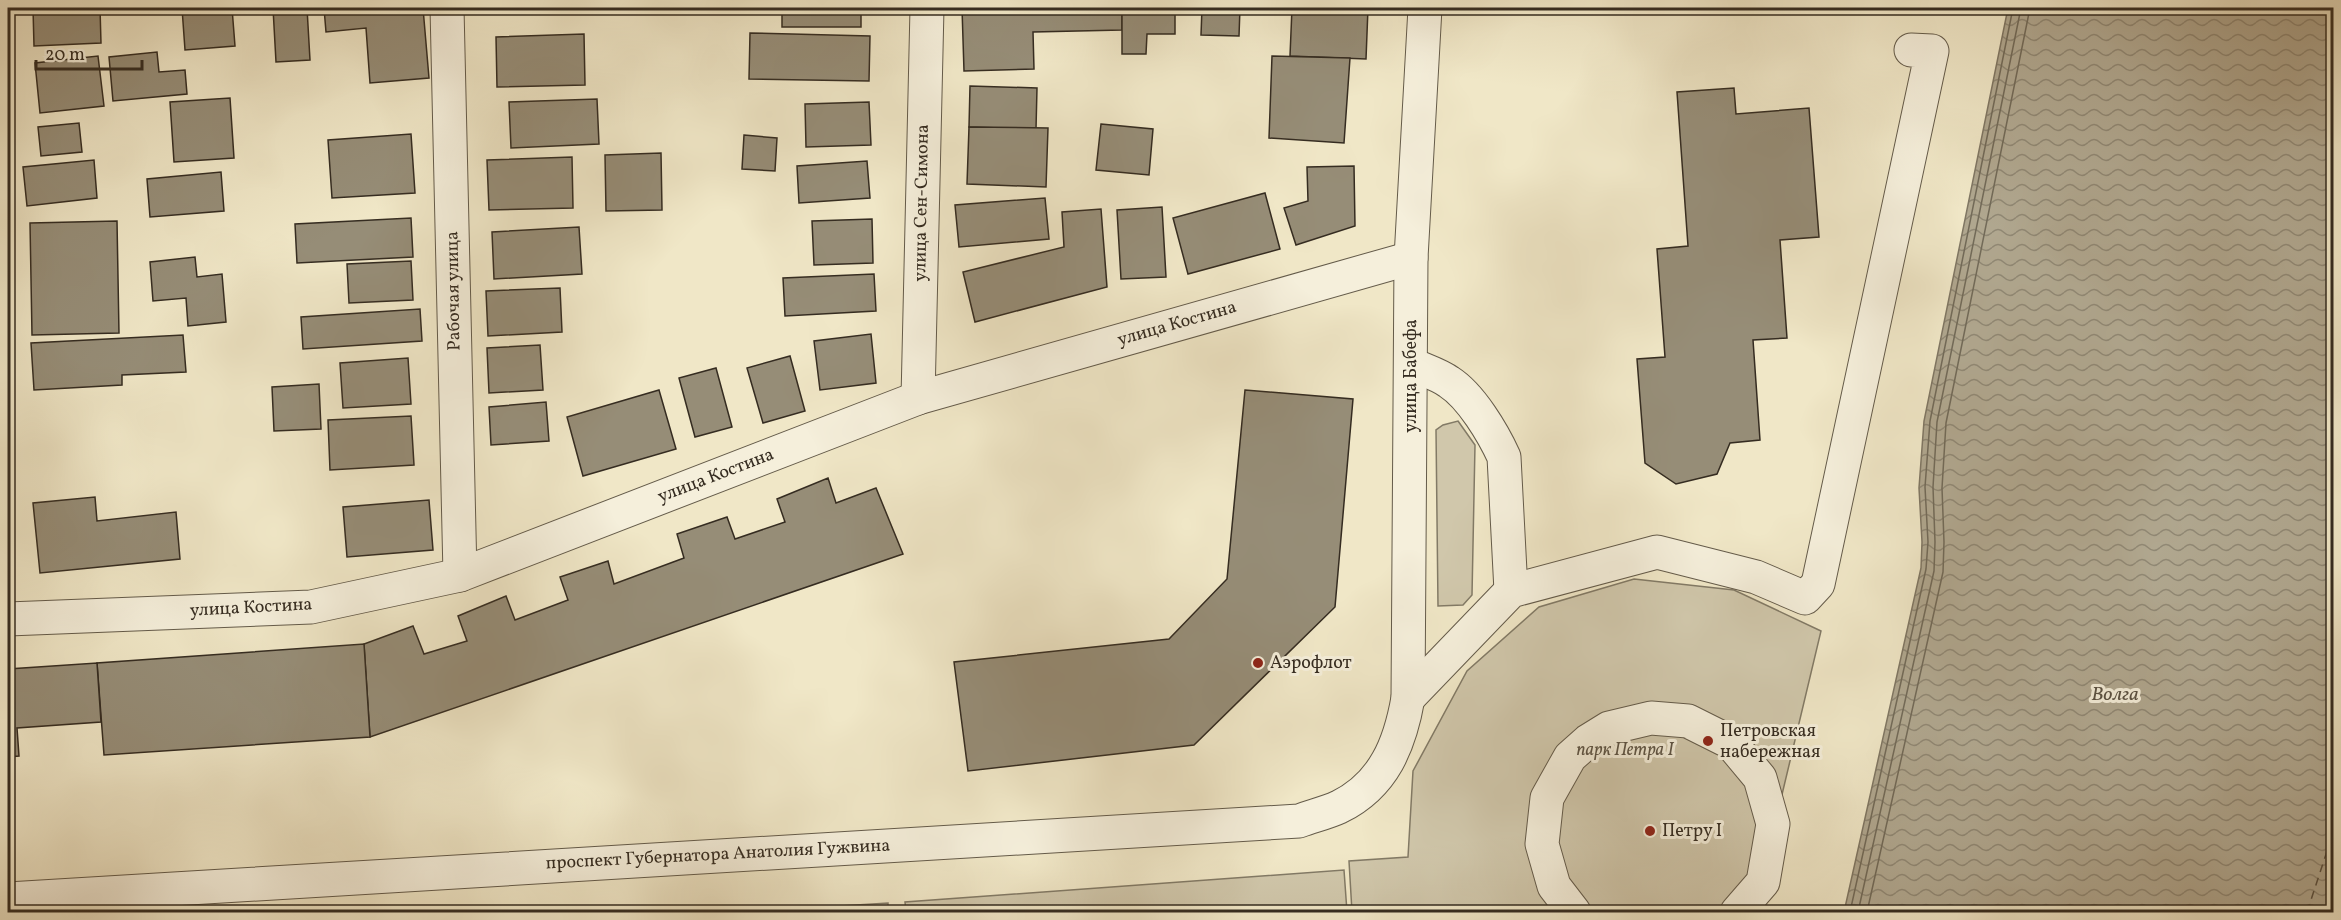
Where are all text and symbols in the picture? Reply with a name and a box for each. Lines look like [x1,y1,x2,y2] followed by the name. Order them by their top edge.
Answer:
[36,33,142,71] scale bar
[45,43,85,68] text: 20 m
[908,124,936,282] street label: улица Сен-Симона
[440,231,468,351] street label: Рабочая улица
[1115,295,1240,353] street label: улица Костина
[1399,319,1424,433] street label: улица Бабефа
[654,442,778,510] street label: улица Костина
[189,592,313,624] street label: улица Костина
[1270,651,1352,676] place label: Аэрофлот
[1251,656,1265,670] marker: Аэрофлот
[2091,681,2139,709] water label: Волга
[1720,719,1820,765] place label: Петровская набережная
[1701,734,1715,748] marker: Петровская набережная
[1576,738,1674,763] park label: парк Петра I
[1662,819,1722,844] place label: Петру I
[1643,824,1657,838] marker: Петру I
[545,833,891,877] street label: проспект Губернатора Анатолия Гужвина

